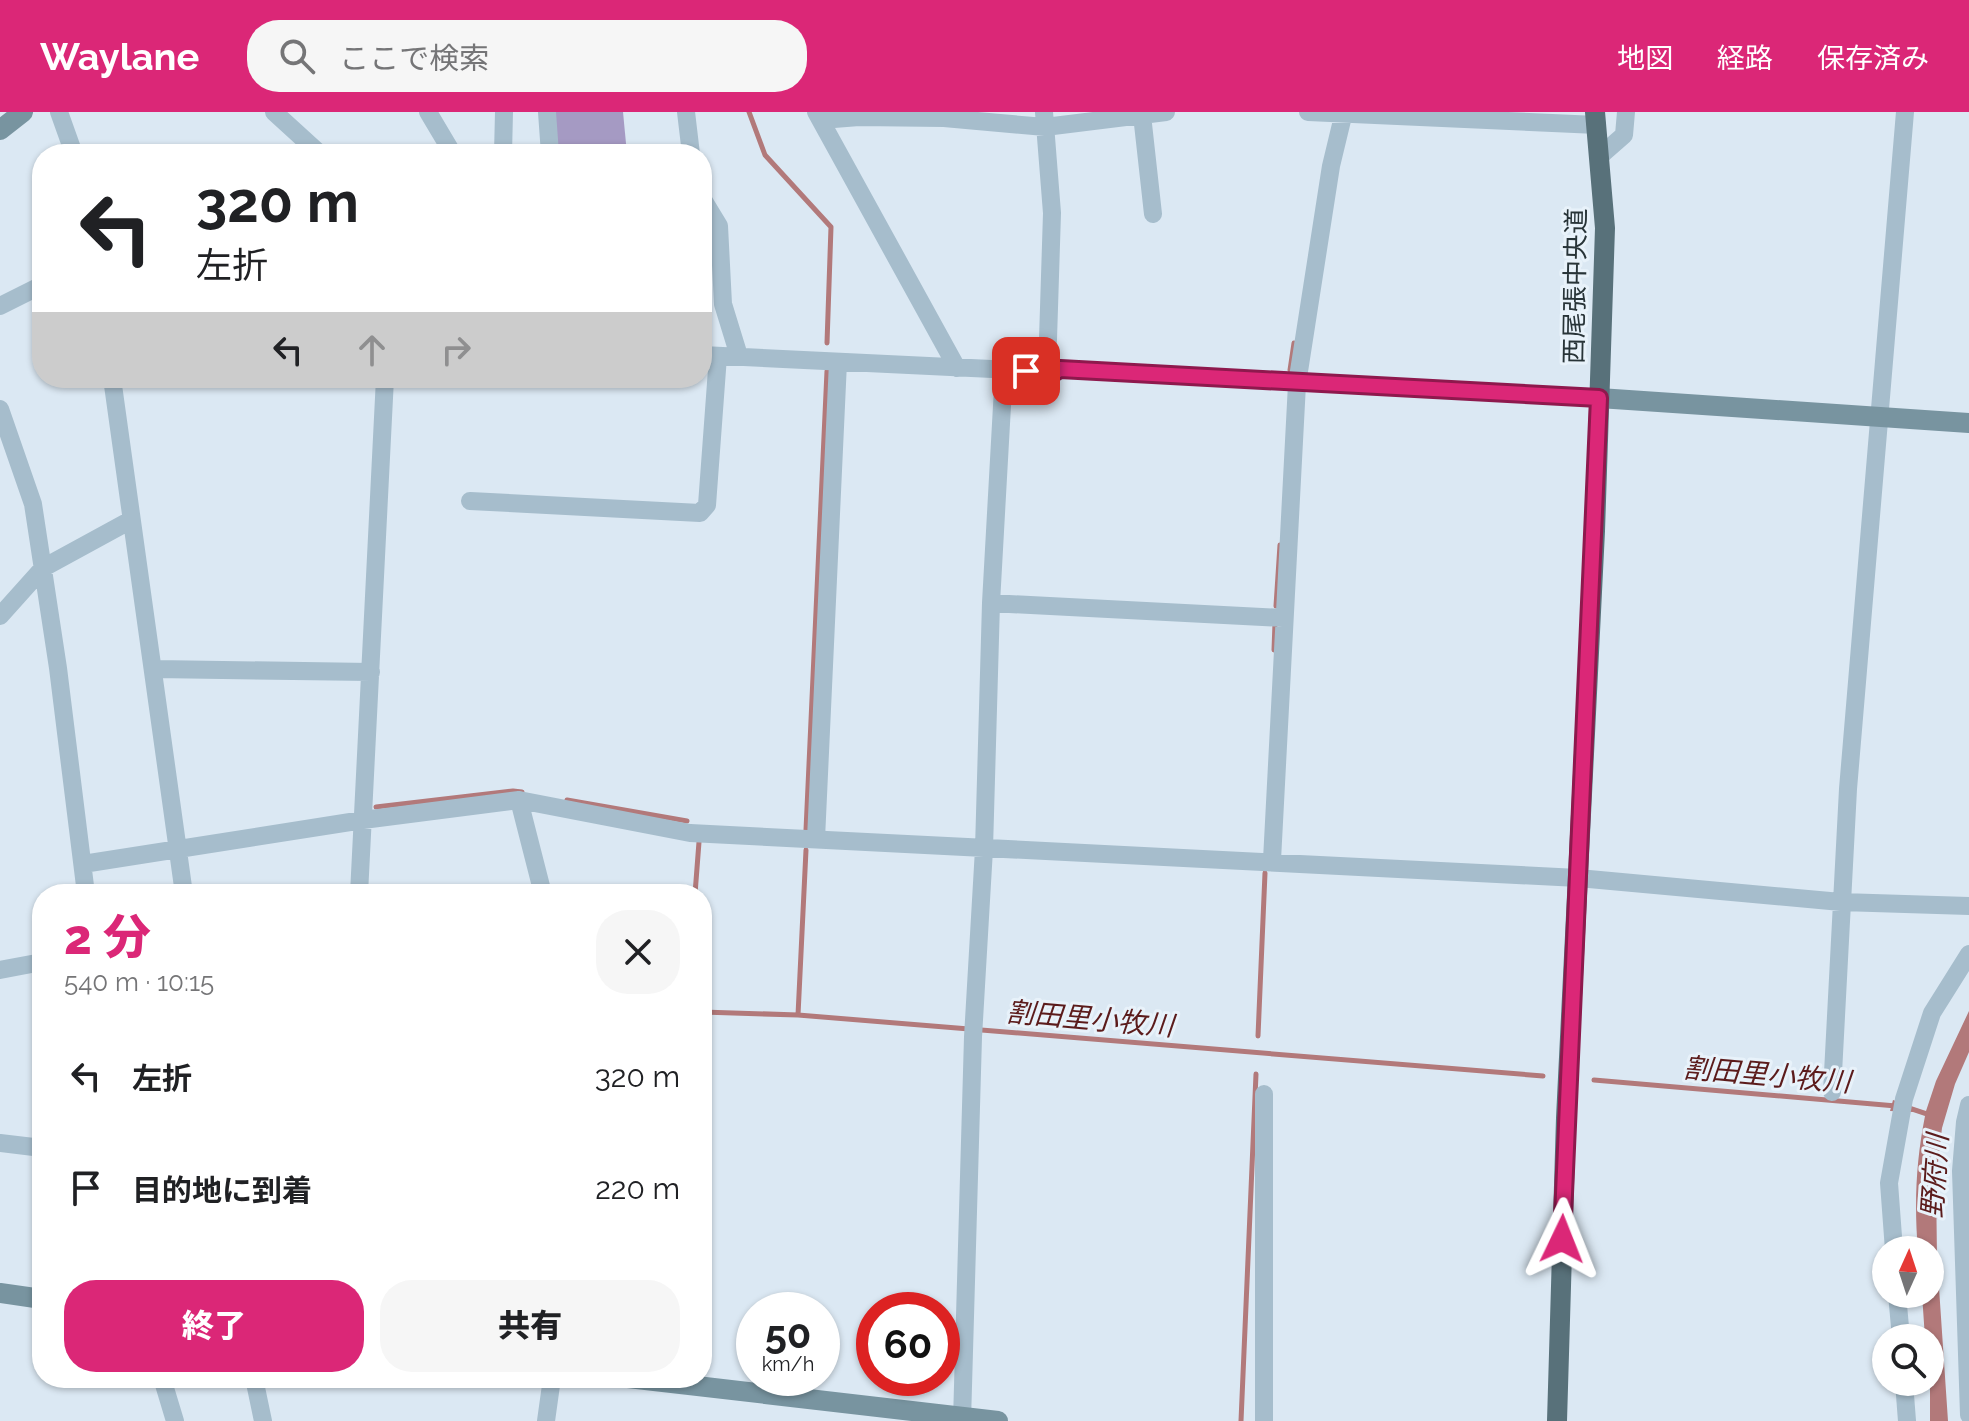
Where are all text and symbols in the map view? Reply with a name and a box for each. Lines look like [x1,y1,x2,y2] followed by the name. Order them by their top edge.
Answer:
[247,20,807,92] search box
[40,34,199,79] text: Waylane
[275,34,319,78] icon: search
[339,41,489,76] text: ここで検索
[1617,42,1673,75] text: 地図
[1717,42,1773,75] text: 経路
[1817,42,1929,75] text: 保存済み
[196,169,359,235] text: 320 m
[64,176,168,280] icon: left
[1559,208,1591,364] street label: 西尾張中央道
[196,244,268,286] text: 左折
[266,328,310,372] icon: left
[350,328,394,372] icon: ahead
[434,328,478,372] icon: right
[992,337,1060,405] pin
[1004,349,1048,393] icon: arrive
[64,909,151,965] text: 2 分
[596,910,680,994] button: close
[64,967,214,997] text: 540 m · 10:15
[1005,995,1178,1043] water label: 割田里小牧川
[1682,1051,1855,1099] water label: 割田里小牧川
[64,1054,108,1098] icon: left
[595,1059,680,1094] text: 320 m
[132,1061,192,1096] text: 左折
[1916,1130,1955,1219] water label: 野府川
[64,1166,108,1210] icon: arrive
[595,1171,680,1206] text: 220 m
[132,1173,312,1208] text: 目的地に到着
[1520,1197,1604,1281] position arrow
[1872,1236,1944,1308] north arrow
[1872,1236,1944,1396] map controls
[64,1280,364,1372] button: 終了
[380,1280,680,1372] button: 共有
[856,1292,960,1396] speed limit sign: 60
[765,1310,811,1357] text: 50
[1872,1324,1944,1396] button: search
[762,1352,814,1376] text: km/h

